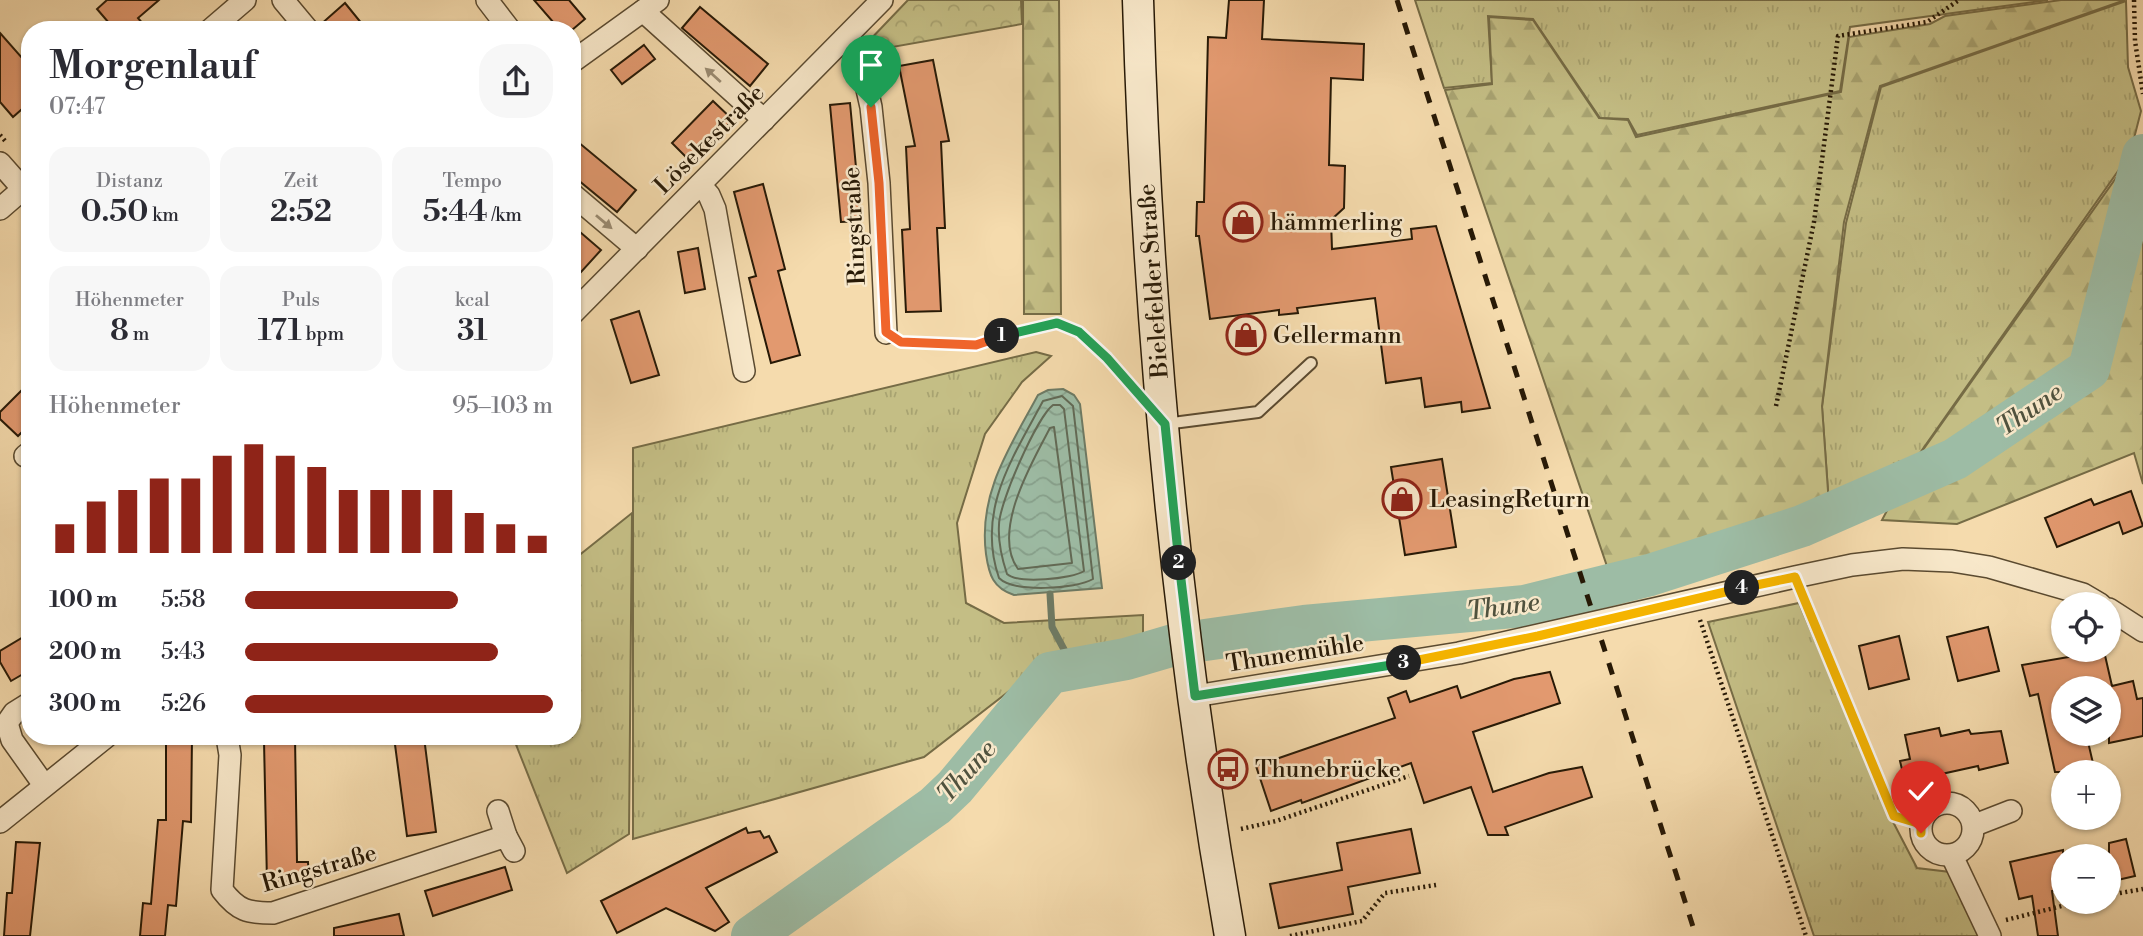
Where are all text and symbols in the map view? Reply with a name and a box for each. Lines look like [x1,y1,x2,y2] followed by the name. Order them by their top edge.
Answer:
[841,35,901,107] pin
[49,43,256,90] text: Morgenlauf
[479,44,553,118] button: share
[852,46,890,84] icon: arrive
[705,67,722,83] one-way arrow
[648,78,771,201] street label: Lösekestraße
[49,93,105,121] text: 07:47
[837,166,873,286] street label: Ringstraße
[96,169,163,193] text: Distanz
[284,169,318,193] text: Zeit
[443,169,502,193] text: Tempo
[1132,183,1176,380] street label: Bielefelder Straße
[80,193,148,231] text: 0.50
[270,193,332,231] text: 2:52
[423,193,488,231] text: 5:44
[1222,201,1264,243] shop icon: hämmerling
[148,203,179,227] text: km
[488,203,522,227] text: /km
[1270,208,1403,238] place label: hämmerling
[596,214,613,229] one-way arrow
[75,288,184,312] text: Höhenmeter
[282,288,320,312] text: Puls
[455,288,490,312] text: kcal
[110,312,129,350] text: 8
[258,312,302,350] text: 171
[457,312,488,350] text: 31
[1225,314,1267,356] shop icon: Gellermann
[984,318,1020,354] pin: 1
[1273,321,1402,351] place label: Gellermann
[129,322,149,346] text: m
[302,322,344,346] text: bpm
[997,323,1006,347] text: 1
[1990,376,2069,444] water label: Thune
[49,392,181,420] text: Höhenmeter
[452,392,553,420] text: 95–103 m
[1381,478,1423,520] shop icon: LeasingReturn
[1429,485,1590,515] place label: LeasingReturn
[1162,546,1196,580] pin: 2
[1173,550,1184,574] text: 2
[1724,570,1760,606] pin: 4
[1735,575,1748,599] text: 4
[49,586,117,614] text: 100 m
[161,586,206,614] text: 5:58
[1465,586,1542,628] water label: Thune
[2051,592,2121,914] map controls
[2051,592,2121,662] button: locate
[1224,628,1366,680] street label: Thunemühle
[49,638,121,666] text: 200 m
[161,638,205,666] text: 5:43
[1386,646,1422,680] pin: 3
[1398,650,1409,674] text: 3
[2051,676,2121,746] button: layers
[49,690,121,718] text: 300 m
[161,690,206,718] text: 5:26
[930,734,1003,810] water label: Thune
[1207,748,1249,790] bus stop icon: Thunebrücke
[1255,755,1401,785] place label: Thunebrücke
[2051,760,2121,830] button: +
[1891,761,1951,833] pin
[1902,772,1940,810] icon: check
[258,838,380,900] street label: Ringstraße
[2051,844,2121,914] button: −

